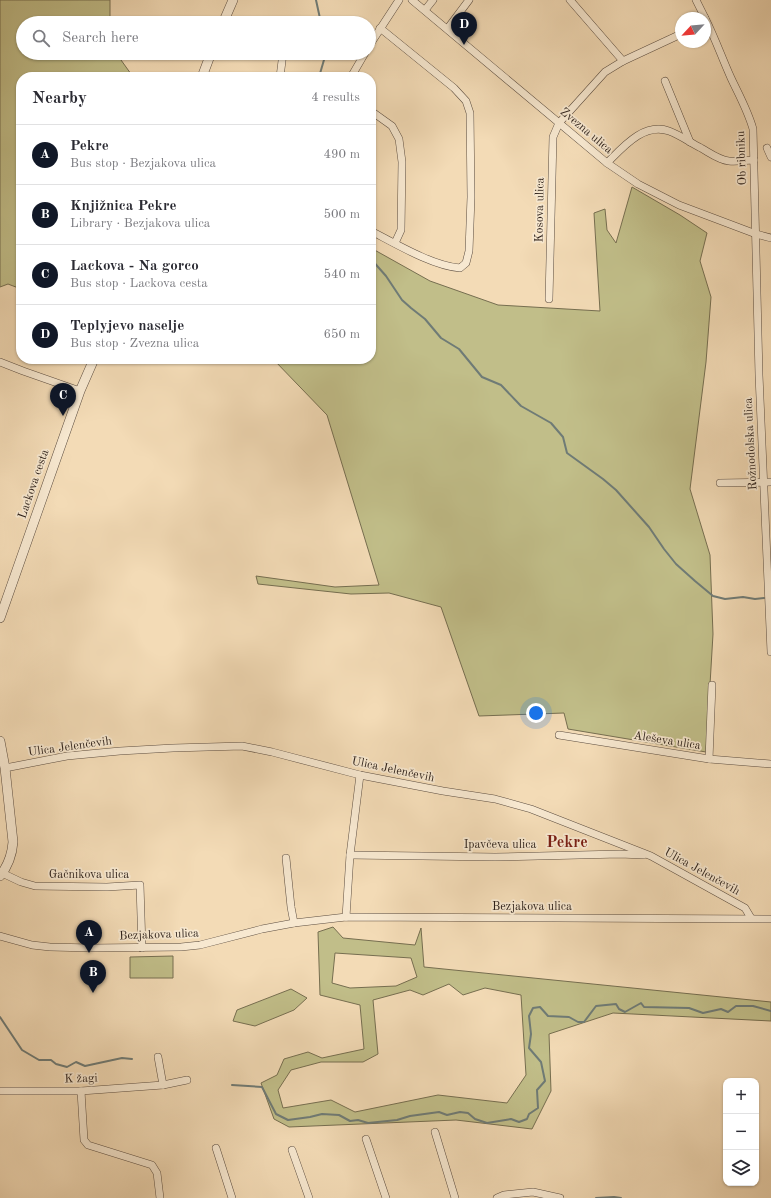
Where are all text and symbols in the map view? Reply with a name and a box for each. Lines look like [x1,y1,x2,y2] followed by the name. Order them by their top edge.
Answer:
[451,12,477,45] pin: D
[675,12,711,48] north arrow
[16,16,376,60] search box
[30,27,52,49] icon: search
[62,31,139,46] text: Search here
[32,90,87,107] text: Nearby
[311,91,360,104] text: 4 results
[558,106,615,156] street label: Zvezna ulica
[735,130,749,185] street label: Ob ribniku
[70,139,109,154] text: Pekre
[40,148,50,161] text: A
[323,148,360,161] text: 490 m
[70,157,216,170] text: Bus stop · Bezjakova ulica
[533,177,547,243] street label: Kosova ulica
[70,199,176,214] text: Knjižnica Pekre
[40,208,50,221] text: B
[323,208,360,221] text: 500 m
[70,217,210,230] text: Library · Bezjakova ulica
[70,259,199,274] text: Lackova - Na gorco
[41,268,49,281] text: C
[323,268,360,281] text: 540 m
[70,277,208,290] text: Bus stop · Lackova cesta
[70,319,184,334] text: Teplyjevo naselje
[40,328,50,341] text: D
[323,328,360,341] text: 650 m
[70,337,199,350] text: Bus stop · Zvezna ulica
[50,383,76,416] pin: C
[743,397,759,491] street label: Rožnodolska ulica
[17,448,51,520] street label: Lackova cesta
[526,703,546,723] your location
[632,730,702,752] street label: Aleševa ulica
[27,735,113,759] street label: Ulica Jelenčevih
[350,755,436,785] street label: Ulica Jelenčevih
[546,835,588,851] district label: Pekre
[464,839,536,851] street label: Ipavčeva ulica
[662,846,742,898] street label: Ulica Jelenčevih
[49,869,129,881] street label: Gačnikova ulica
[492,901,572,913] street label: Bezjakova ulica
[76,920,102,953] pin: A
[119,928,199,942] street label: Bezjakova ulica
[80,960,106,993] pin: B
[64,1072,98,1086] street label: K žagi
[723,1078,759,1186] map controls
[723,1078,759,1114] button: +
[723,1114,759,1150] button: −
[723,1150,759,1186] button: layers

